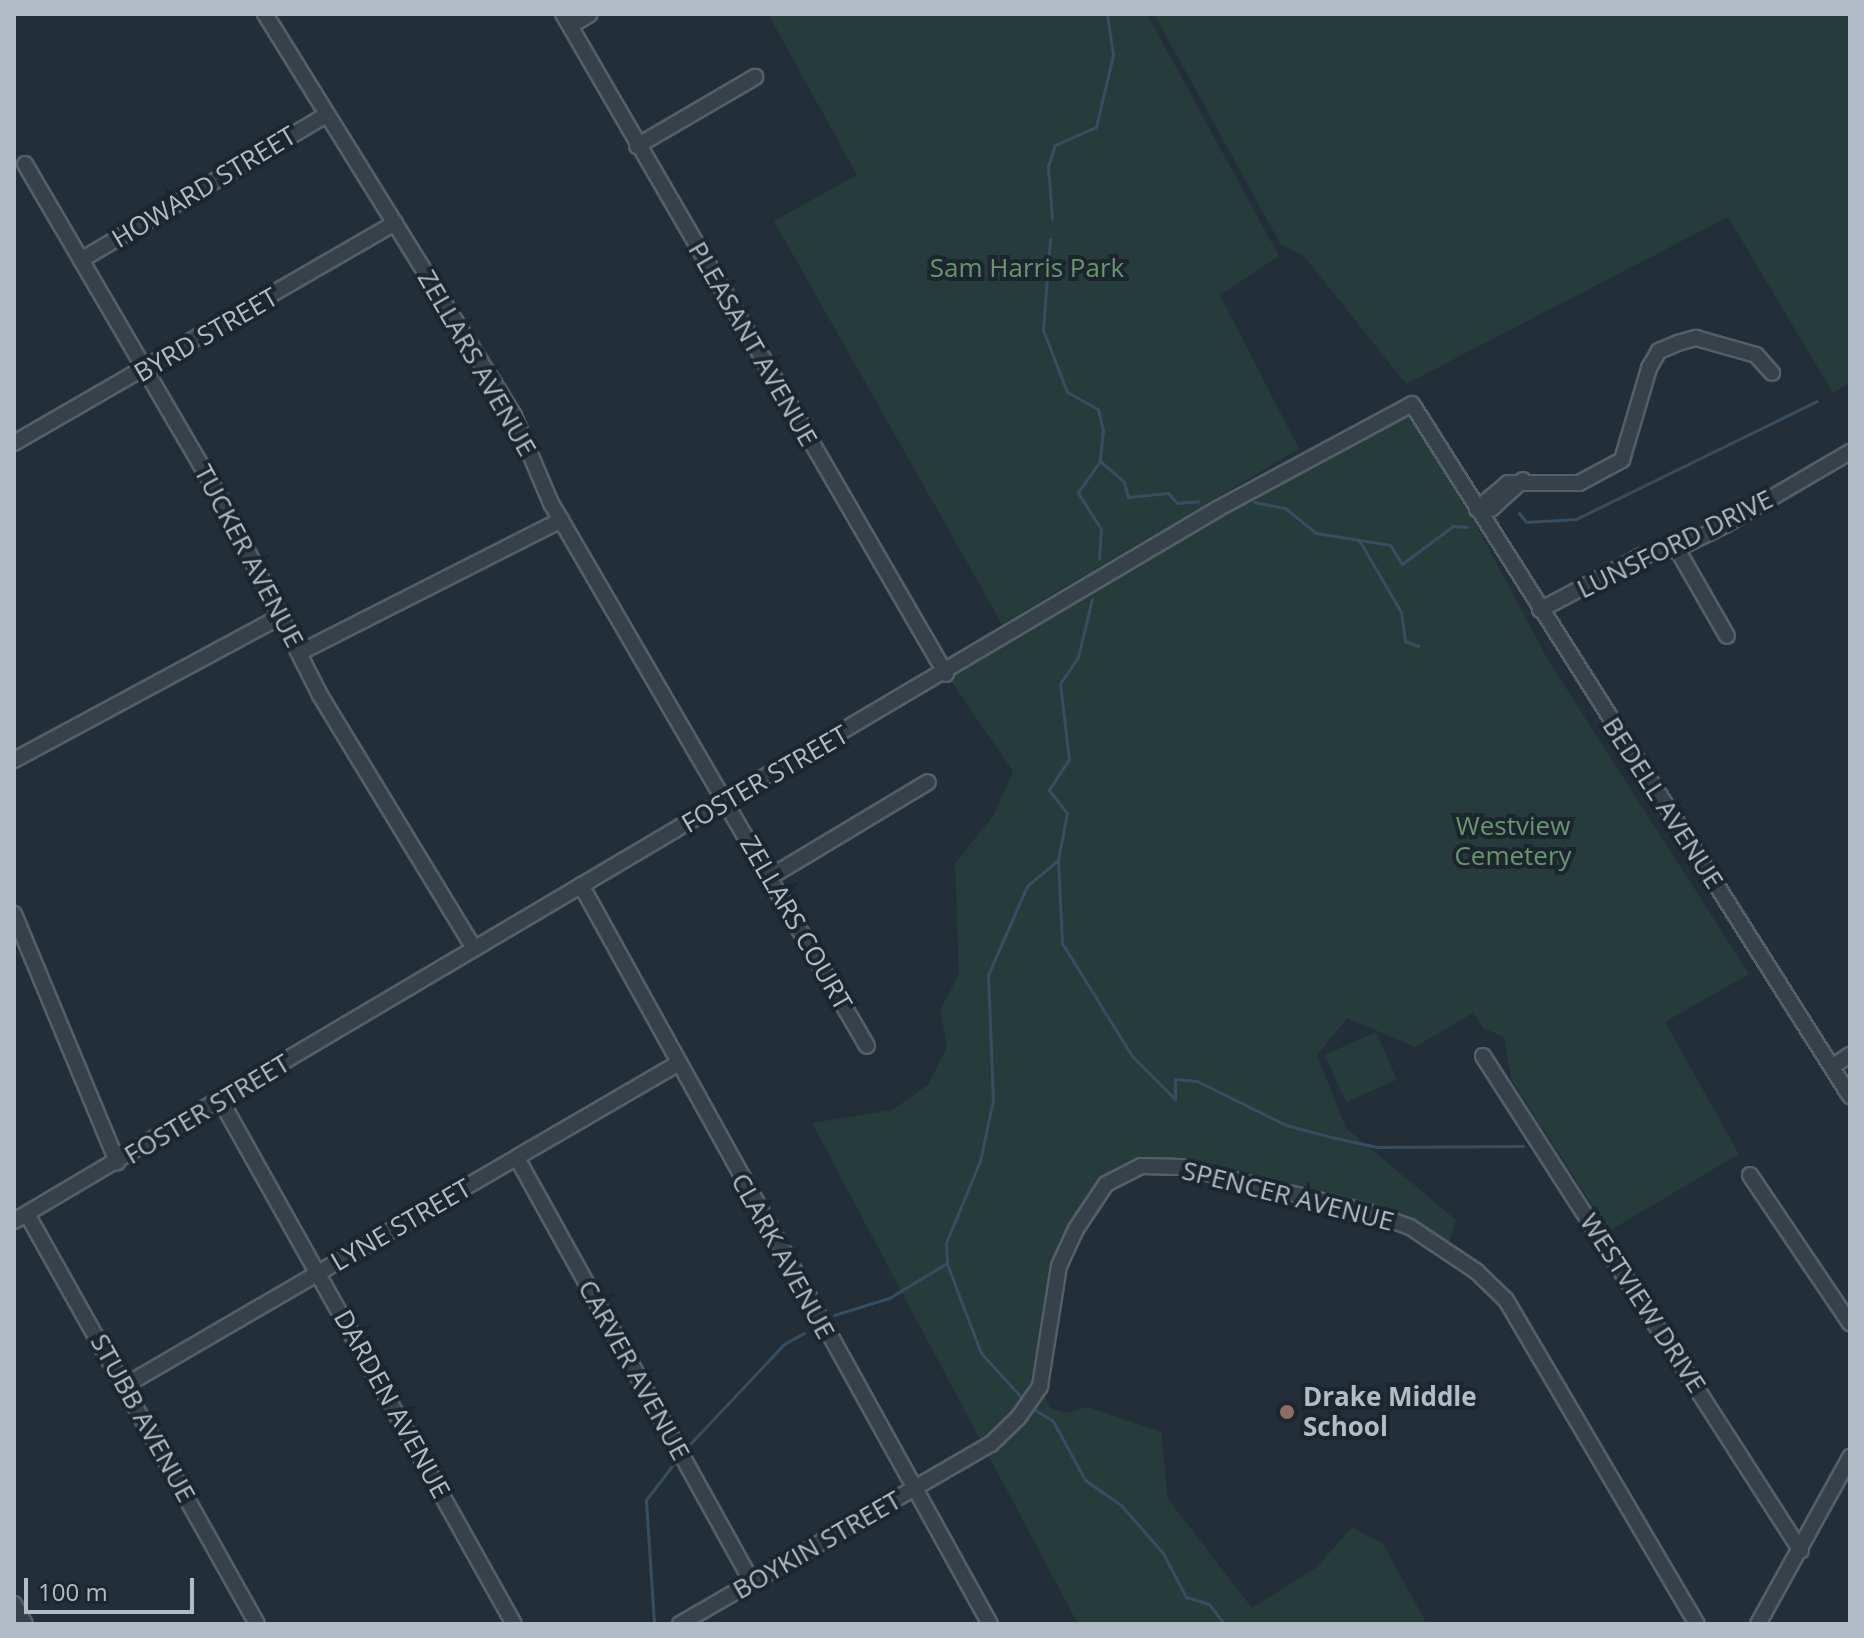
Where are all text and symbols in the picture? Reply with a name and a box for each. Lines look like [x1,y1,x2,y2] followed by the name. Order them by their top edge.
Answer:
[106,120,302,254] street label: HOWARD STREET
[682,236,824,452] street label: PLEASANT AVENUE
[930,252,1124,284] park label: Sam Harris Park
[411,265,543,461] street label: ZELLARS AVENUE
[129,281,283,389] street label: BYRD STREET
[188,459,310,653] street label: TUCKER AVENUE
[1572,483,1778,605] street label: LUNSFORD DRIVE
[1596,712,1730,894] street label: BEDELL AVENUE
[676,719,854,839] street label: FOSTER STREET
[1454,810,1572,872] park label: Westview Cemetery
[734,830,858,1016] street label: ZELLARS COURT
[119,1047,295,1171] street label: FOSTER STREET
[1179,1155,1397,1237] street label: SPENCER AVENUE
[725,1168,841,1344] street label: CLARK AVENUE
[325,1172,477,1278] street label: LYNE STREET
[1574,1208,1712,1398] street label: WESTVIEW DRIVE
[572,1275,696,1465] street label: CARVER AVENUE
[327,1304,457,1504] street label: DARDEN AVENUE
[84,1329,202,1507] street label: STUBB AVENUE
[1303,1381,1477,1442] place label: Drake Middle School
[1278,1403,1296,1421] marker: Drake Middle School
[727,1484,907,1606] street label: BOYKIN STREET
[28,1562,198,1612] scale bar
[38,1575,108,1608] text: 100 m

